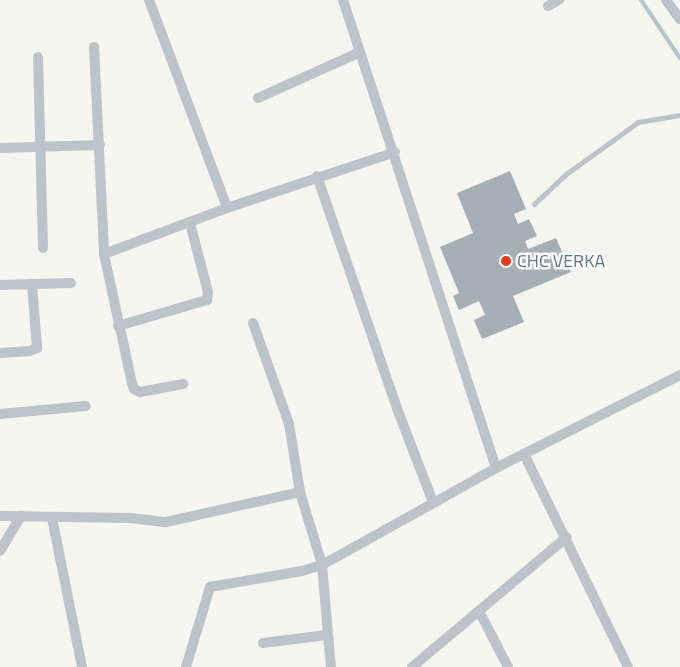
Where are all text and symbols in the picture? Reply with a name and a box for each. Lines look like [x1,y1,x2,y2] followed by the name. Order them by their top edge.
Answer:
[517,250,605,272] place label: CHC VERKA
[499,254,513,268] marker: CHC VERKA

